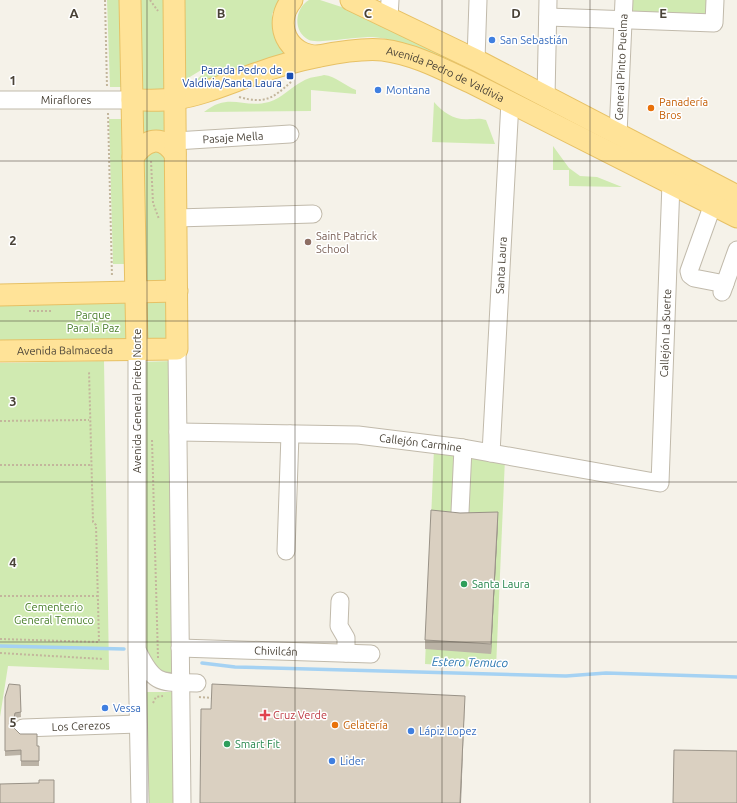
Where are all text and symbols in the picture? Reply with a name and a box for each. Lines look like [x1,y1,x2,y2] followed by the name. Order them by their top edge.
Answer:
[69,6,79,20] text: A
[217,6,226,20] text: B
[364,6,373,20] text: C
[511,6,521,20] text: D
[659,6,667,20] text: E
[613,13,629,121] street label: General Pinto Puelma
[500,34,568,46] place label: San Sebastián
[487,35,497,45] marker: San Sebastián
[385,45,506,104] street label: Avenida Pedro de Valdivia
[182,64,282,89] place label: Parada Pedro de Valdivia/Santa Laura
[285,71,295,81] marker: Parada Pedro de Valdivia/Santa Laura
[9,73,17,87] text: 1
[386,84,430,96] place label: Montana
[373,85,383,95] marker: Montana
[41,94,92,106] street label: Miraflores
[659,96,708,121] place label: Panadería Bros
[646,103,656,113] marker: Panadería Bros
[202,130,264,145] street label: Pasaje Mella
[316,230,378,255] place label: Saint Patrick School
[9,233,17,247] text: 2
[494,236,509,294] street label: Santa Laura
[303,237,313,247] marker: Saint Patrick School
[658,288,673,378] street label: Callejón La Suerte
[67,309,119,334] park label: Parque Para la Paz
[131,329,143,473] street label: Avenida General Prieto Norte
[17,344,113,357] street label: Avenida Balmaceda
[9,394,17,408] text: 3
[378,432,463,454] street label: Callejón Carmine
[9,555,17,569] text: 4
[472,578,530,590] place label: Santa Laura
[459,579,469,589] marker: Santa Laura
[14,601,94,626] park label: Cementerio General Temuco
[254,644,298,658] street label: Chivilcán
[432,655,509,669] water label: Estero Temuco
[113,702,141,714] place label: Vessa
[100,703,110,713] marker: Vessa
[273,709,327,721] place label: Cruz Verde
[260,710,270,720] marker: Cruz Verde
[9,715,17,729] text: 5
[51,719,111,733] street label: Los Cerezos
[343,719,388,731] place label: Gelatería
[330,720,340,730] marker: Gelatería
[419,725,477,737] place label: Lápiz Lopez
[406,726,416,736] marker: Lápiz Lopez
[235,738,280,750] place label: Smart Fit
[222,739,232,749] marker: Smart Fit
[340,755,366,767] place label: Lider
[327,756,337,766] marker: Lider

